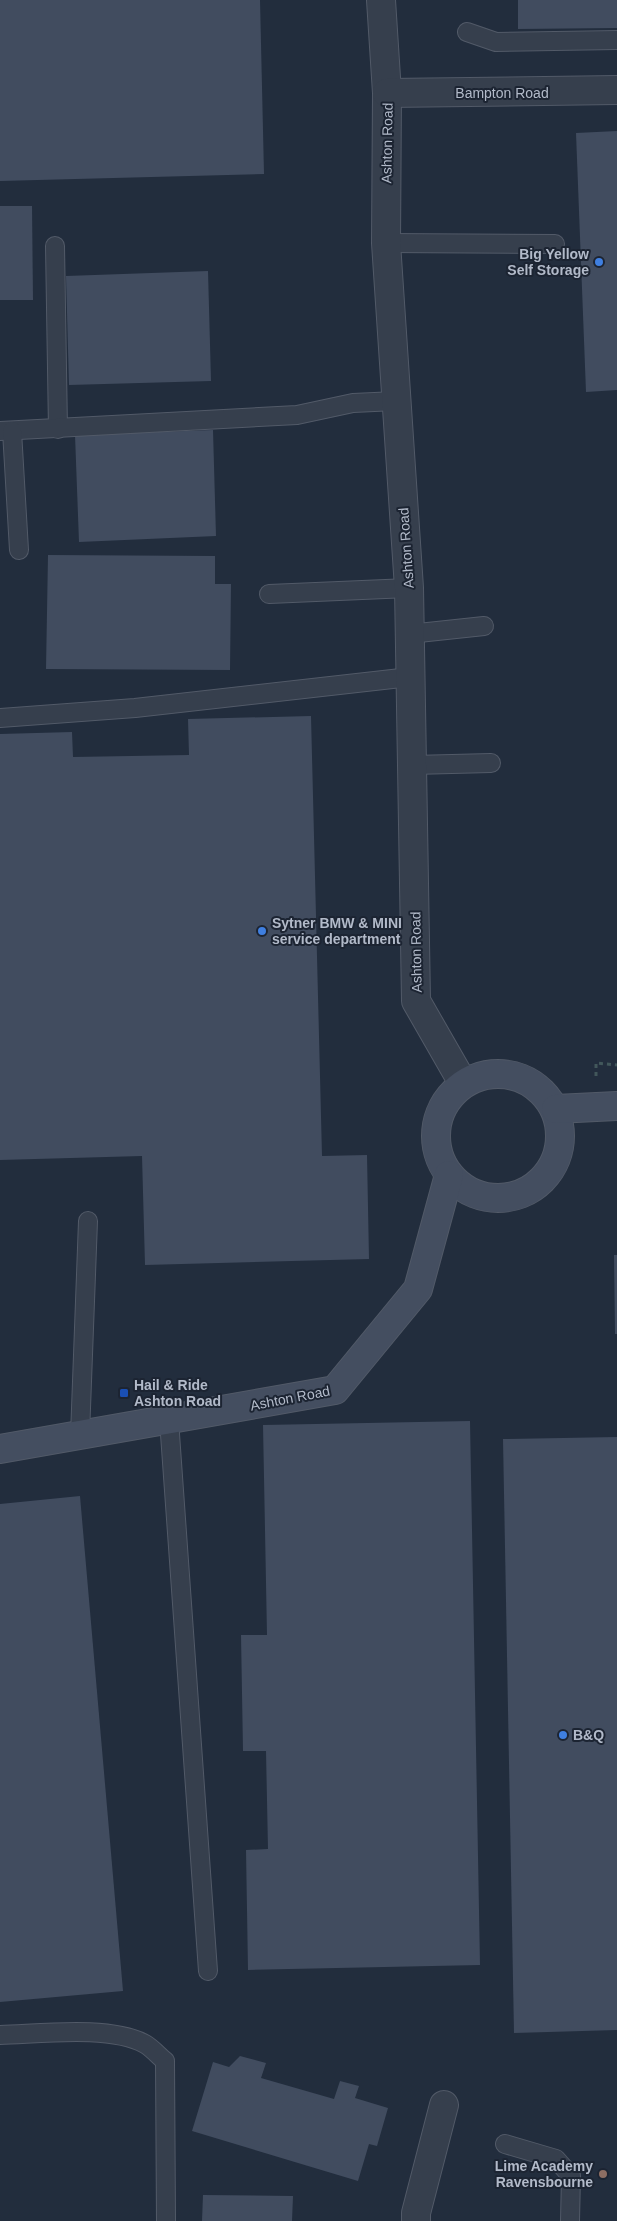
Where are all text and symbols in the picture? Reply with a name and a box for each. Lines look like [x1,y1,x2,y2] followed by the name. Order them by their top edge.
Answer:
[455,85,549,101] street label: Bampton Road
[378,102,396,184] street label: Ashton Road
[507,246,589,278] place label: Big Yellow Self Storage
[593,256,605,268] marker: Big Yellow Self Storage
[395,507,417,589] street label: Ashton Road
[407,911,425,993] street label: Ashton Road
[272,915,402,947] place label: Sytner BMW & MINI service department
[256,925,268,937] marker: Sytner BMW & MINI service department
[134,1377,221,1409] place label: Hail & Ride Ashton Road
[249,1382,331,1414] street label: Ashton Road
[118,1387,130,1399] marker: Hail & Ride Ashton Road
[573,1727,604,1743] place label: B&Q
[557,1729,569,1741] marker: B&Q
[495,2158,593,2190] place label: Lime Academy Ravensbourne
[597,2168,609,2180] marker: Lime Academy Ravensbourne

